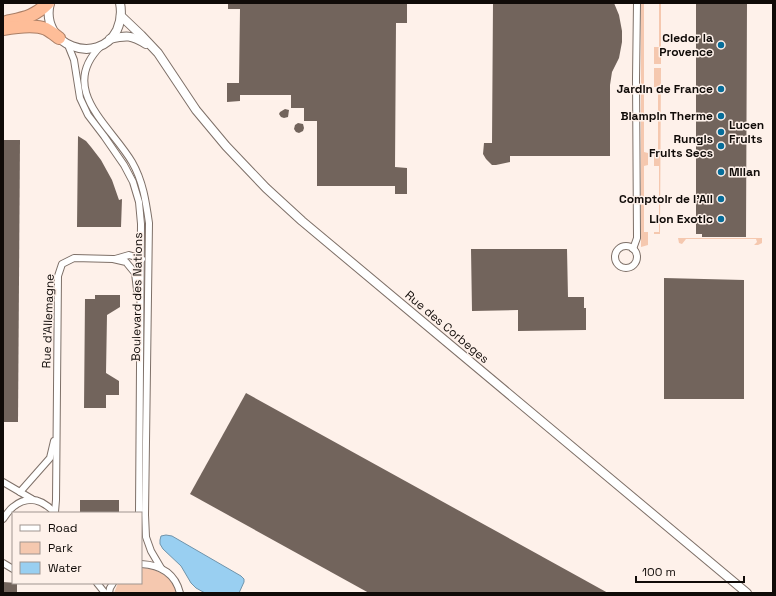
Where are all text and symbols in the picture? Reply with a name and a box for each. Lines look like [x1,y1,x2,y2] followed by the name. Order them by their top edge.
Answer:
[659,30,713,60] place label: Cledor la Provence
[716,40,726,50] marker: Cledor la Provence
[616,81,713,97] place label: Jardin de France
[716,84,726,94] marker: Jardin de France
[620,108,713,124] place label: Blampin Therme
[716,111,726,121] marker: Blampin Therme
[729,117,764,147] place label: Lucen Fruits
[716,127,726,137] marker: Lucen Fruits
[649,131,713,161] place label: Rungis Fruits Secs
[716,141,726,151] marker: Rungis Fruits Secs
[729,164,760,180] place label: Milan
[716,167,726,177] marker: Milan
[619,191,713,207] place label: Comptoir de l'Ail
[716,194,726,204] marker: Comptoir de l'Ail
[649,211,713,227] place label: Lion Exotic
[716,214,726,224] marker: Lion Exotic
[128,232,146,362] street label: Boulevard des Nations
[38,273,58,369] street label: Rue d'Allemagne
[402,287,492,367] street label: Rue des Corbeges
[12,512,142,584] legend
[48,520,77,536] text: Road
[48,540,73,556] text: Park
[636,558,744,584] scale bar
[48,560,82,576] text: Water
[642,564,676,580] text: 100 m

